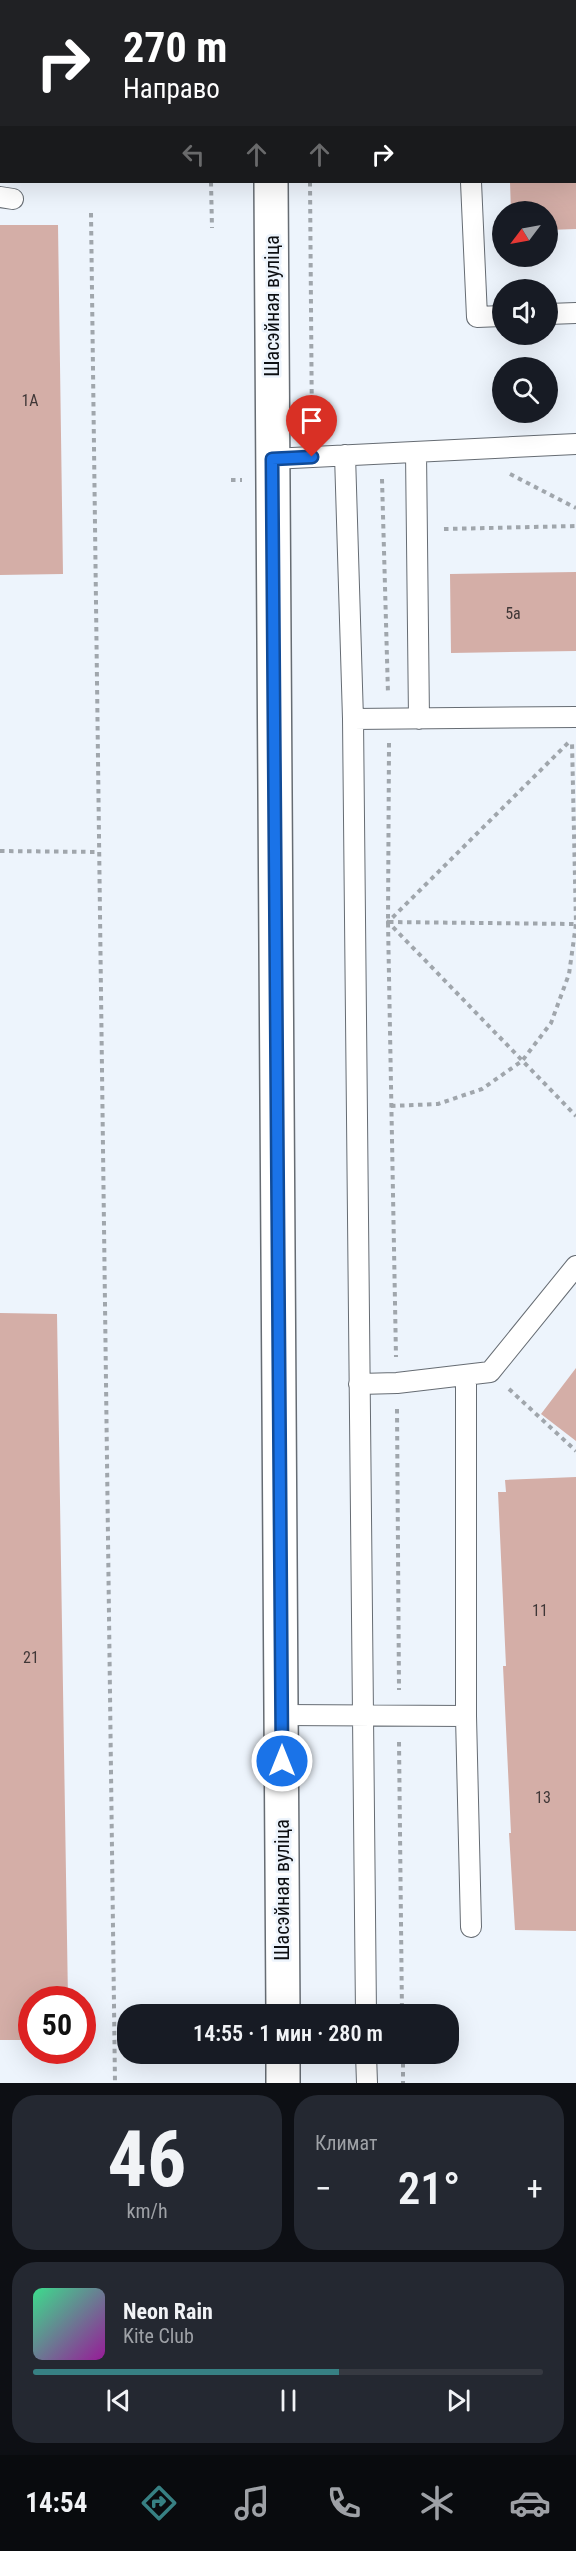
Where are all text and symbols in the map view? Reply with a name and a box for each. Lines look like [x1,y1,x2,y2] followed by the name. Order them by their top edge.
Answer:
[123,23,228,72] text: 270 m
[24,24,102,102] icon: right
[123,73,220,105] text: Направо
[177,138,210,171] icon: left
[240,138,273,171] icon: ahead
[303,138,336,171] icon: ahead
[366,138,399,171] icon: right
[492,201,558,267] north arrow
[492,201,558,423] map controls
[260,235,284,377] street label: Шасэйная вуліца
[492,279,558,345] button: sound
[492,357,558,423] button: search
[21,391,39,410] house number: 1А
[286,395,337,457] pin
[295,404,328,437] icon: arrive
[505,604,521,623] house number: 5а
[532,1601,548,1620] house number: 11
[23,1648,39,1667] house number: 21
[250,1729,314,1793] position arrow
[535,1788,551,1807] house number: 13
[270,1819,294,1961] street label: Шасэйная вуліца
[18,1986,96,2064] speed limit sign: 50
[193,2021,383,2046] text: 14:55 · 1 мин · 280 m
[108,2114,186,2205] text: 46
[315,2131,377,2155] text: Климат
[398,2162,460,2215] text: 21°
[315,2169,332,2208] text: −
[527,2169,543,2208] text: +
[126,2199,168,2223] text: km/h
[123,2299,213,2324] text: Neon Rain
[123,2324,194,2348] text: Kite Club
[102,2384,135,2417] icon: previous
[272,2384,305,2417] icon: pause
[442,2384,475,2417] icon: next
[138,2482,180,2524] icon: directions
[231,2482,273,2524] icon: music
[323,2482,365,2524] icon: phone
[416,2482,458,2524] icon: climate
[509,2482,551,2524] icon: car
[25,2487,87,2519] text: 14:54

